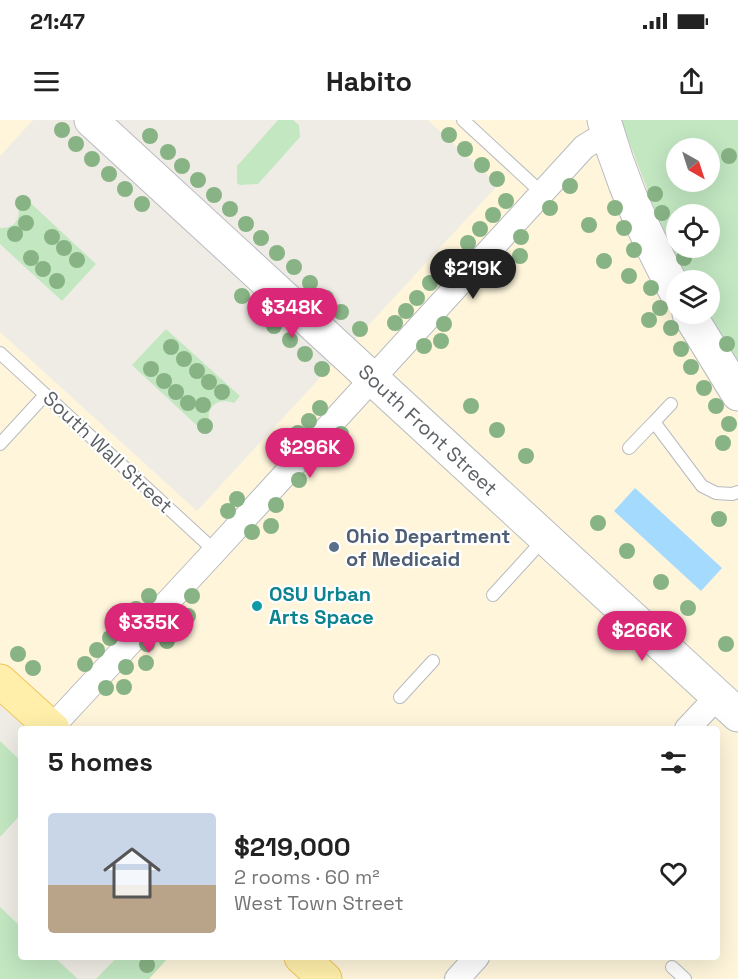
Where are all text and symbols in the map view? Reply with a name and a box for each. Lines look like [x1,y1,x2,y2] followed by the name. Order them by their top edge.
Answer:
[30,7,85,35] text: 21:47
[326,64,412,99] text: Habito
[30,65,63,98] icon: menu
[675,65,708,98] icon: share
[666,138,720,192] north arrow
[666,138,720,324] map controls
[666,204,720,258] button: locate
[431,249,515,300] pin: $219K
[444,255,502,281] text: $219K
[666,270,720,324] button: layers
[250,288,334,339] pin: $348K
[261,294,323,320] text: $348K
[353,359,503,501] street label: South Front Street
[38,385,178,519] street label: South Wall Street
[268,428,352,479] pin: $296K
[279,434,341,460] text: $296K
[346,523,510,572] place label: Ohio Department of Medicaid
[327,540,341,554] marker: Ohio Department of Medicaid
[269,581,374,630] place label: OSU Urban Arts Space
[250,599,264,613] marker: OSU Urban Arts Space
[107,603,191,654] pin: $335K
[119,609,179,635] text: $335K
[600,611,684,662] pin: $266K
[611,617,673,643] text: $266K
[48,745,153,779] text: 5 homes
[657,746,690,779] icon: filters
[234,830,351,864] text: $219,000
[96,837,168,909] icon: home
[657,857,690,890] icon: heart
[234,864,380,890] text: 2 rooms · 60 m²
[234,890,404,916] text: West Town Street

